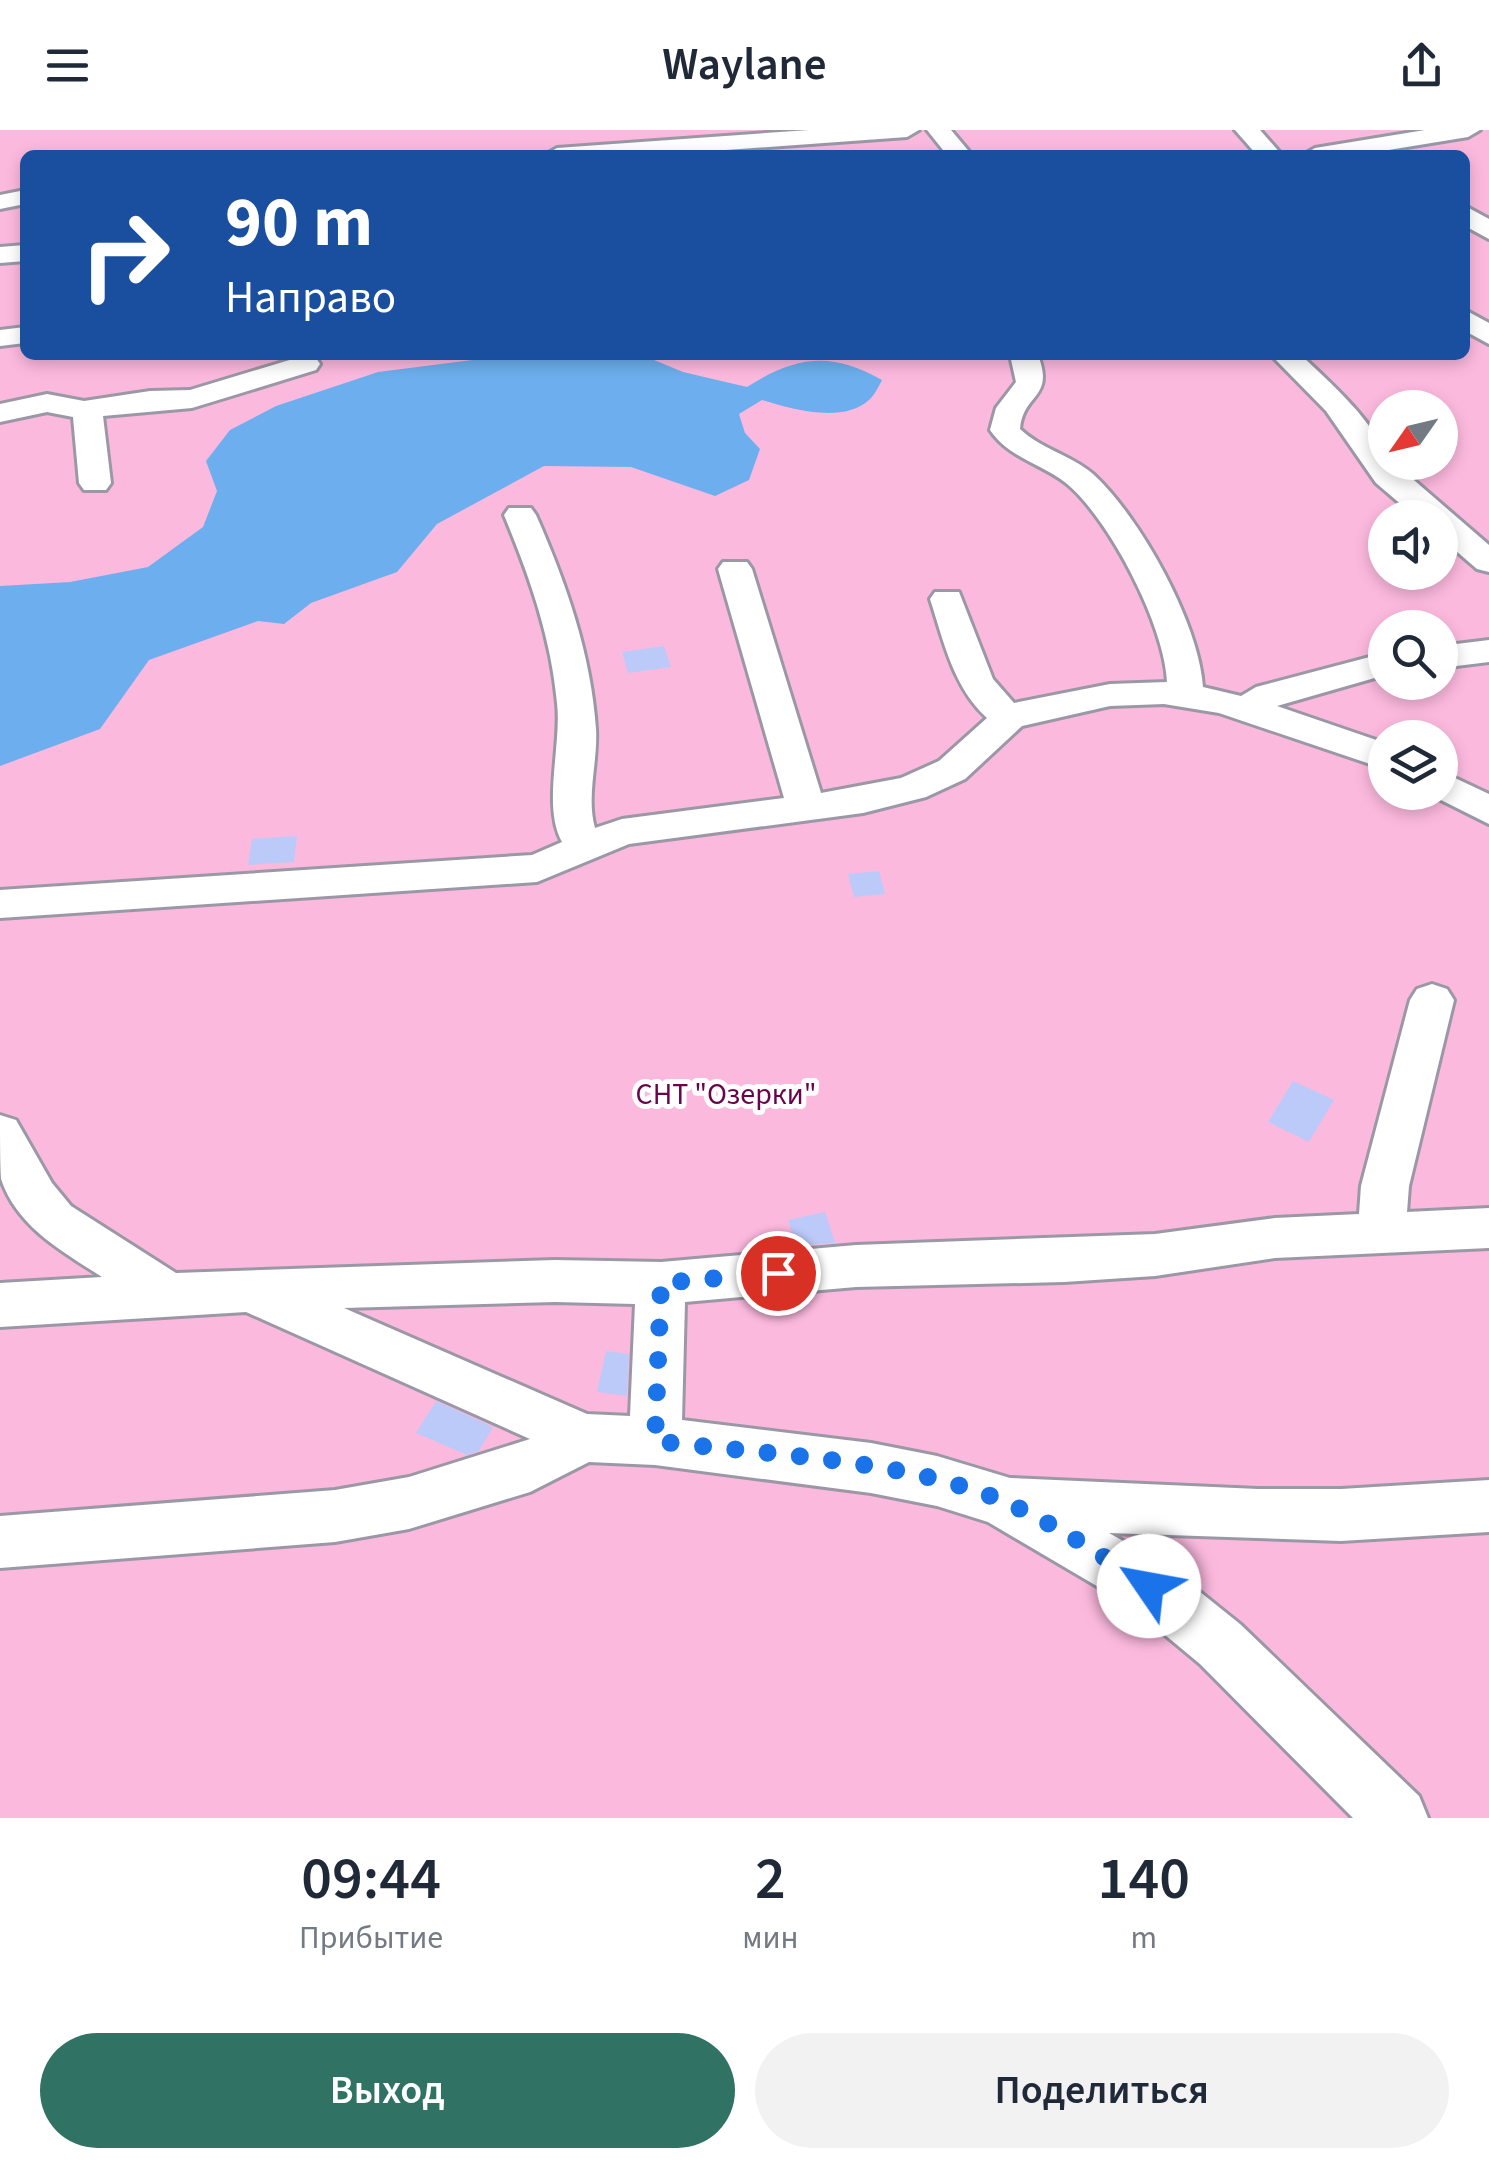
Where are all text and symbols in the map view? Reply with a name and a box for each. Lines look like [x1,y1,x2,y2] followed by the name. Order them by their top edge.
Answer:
[662,33,827,97] text: Waylane
[40,38,95,93] icon: menu
[1394,38,1449,93] icon: share
[225,173,373,273] text: 90 m
[60,190,190,320] icon: right
[225,266,396,330] text: Направо
[1368,390,1458,480] north arrow
[1368,390,1458,810] map controls
[1368,500,1458,590] button: sound
[1368,610,1458,700] button: search
[1368,720,1458,810] button: layers
[636,1073,816,1116] park label: СНТ "Озерки"
[736,1231,821,1316] pin
[751,1246,806,1301] icon: arrive
[1097,1534,1201,1638] position arrow
[301,1837,441,1922] text: 09:44
[755,1837,786,1922] text: 2
[1098,1837,1190,1922] text: 140
[299,1915,443,1961] text: Прибытие
[742,1915,799,1961] text: мин
[1131,1915,1157,1961] text: m
[40,2033,735,2148] button: Выход
[755,2033,1449,2148] button: Поделиться

